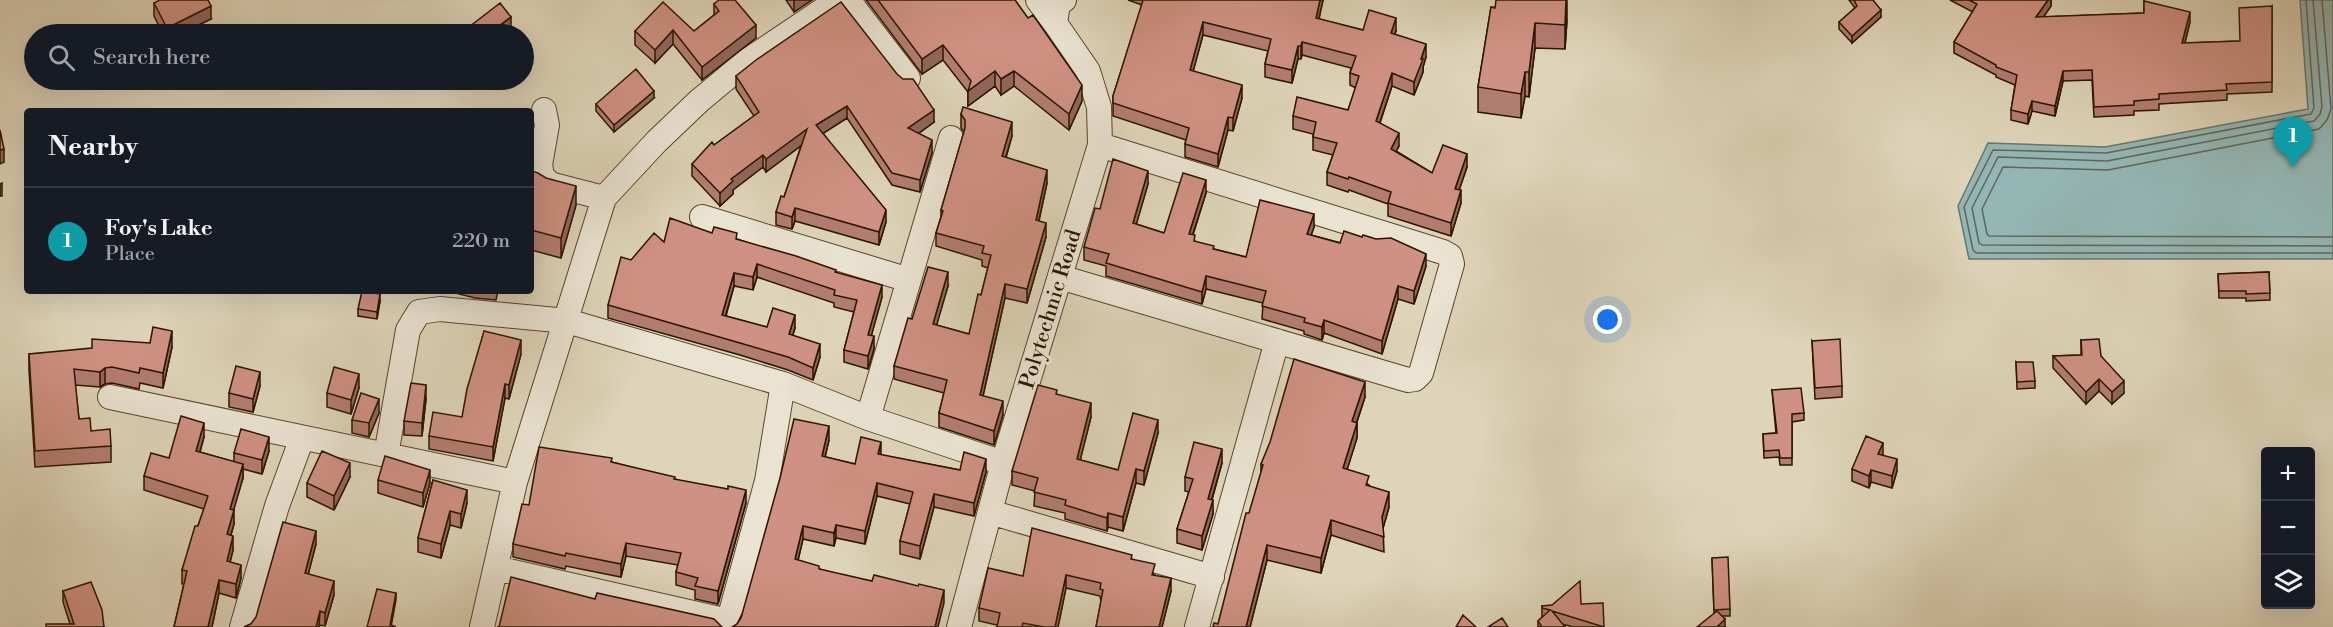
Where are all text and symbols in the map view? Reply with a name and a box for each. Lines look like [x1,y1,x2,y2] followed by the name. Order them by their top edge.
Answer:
[24,24,534,90] search box
[45,41,78,74] icon: search
[93,44,210,71] text: Search here
[2274,118,2312,167] pin: 1
[48,131,138,163] text: Nearby
[105,215,213,242] text: Foy's Lake
[1014,226,1088,392] street label: Polytechnic Road
[63,229,72,254] text: 1
[452,229,510,254] text: 220 m
[105,242,155,267] text: Place
[1593,305,1622,334] your location
[2261,447,2315,609] map controls
[2261,447,2315,501] button: +
[2261,501,2315,555] button: −
[2261,555,2315,609] button: layers

